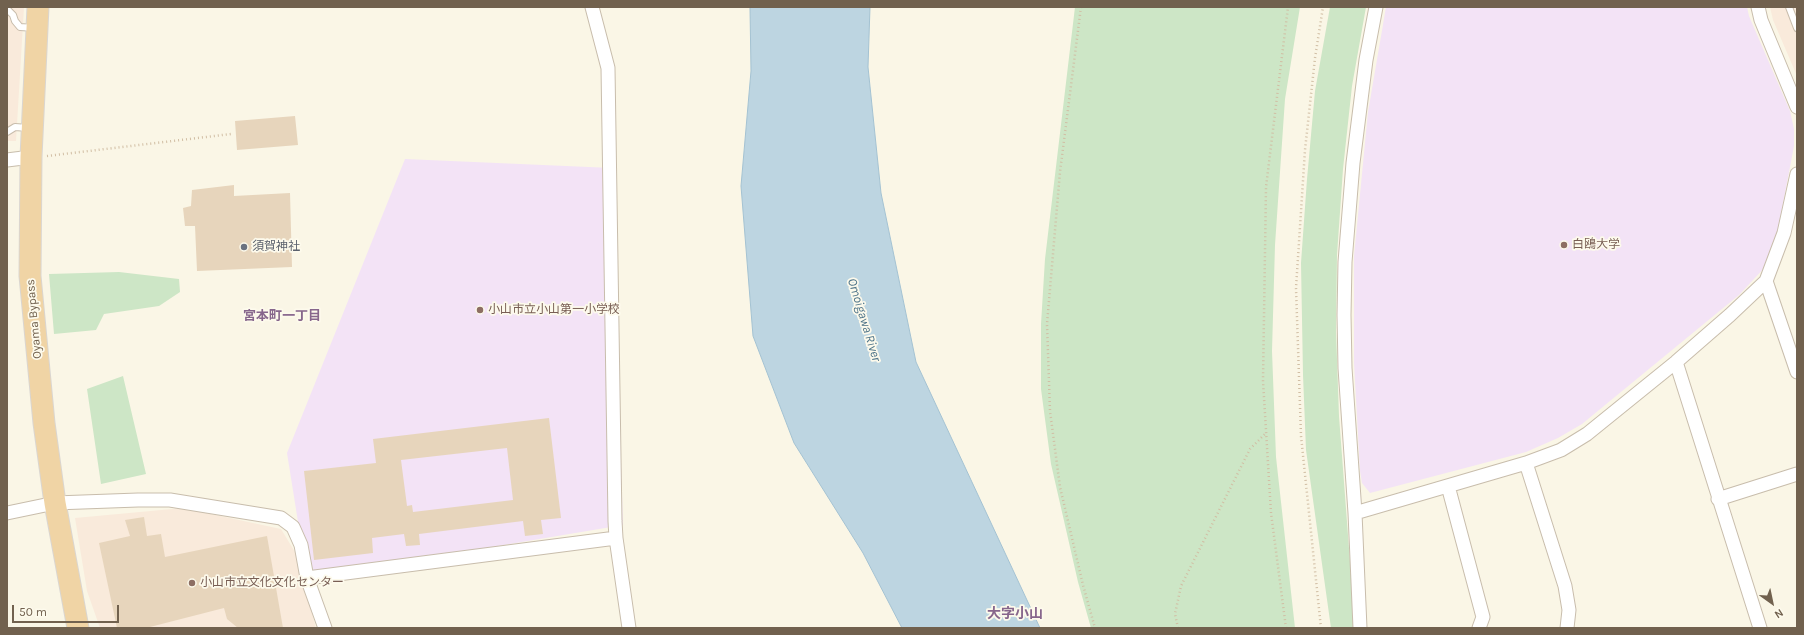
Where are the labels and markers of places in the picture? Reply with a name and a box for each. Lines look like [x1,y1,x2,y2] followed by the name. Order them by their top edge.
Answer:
[1572,238,1620,252] place label: 白鴎大学
[252,240,300,254] place label: 須賀神社
[1559,240,1569,250] marker: 白鴎大学
[239,242,249,252] marker: 須賀神社
[488,303,620,317] place label: 小山市立小山第一小学校
[475,305,485,315] marker: 小山市立小山第一小学校
[200,576,344,590] place label: 小山市立文化文化センター
[187,578,197,588] marker: 小山市立文化文化センター

